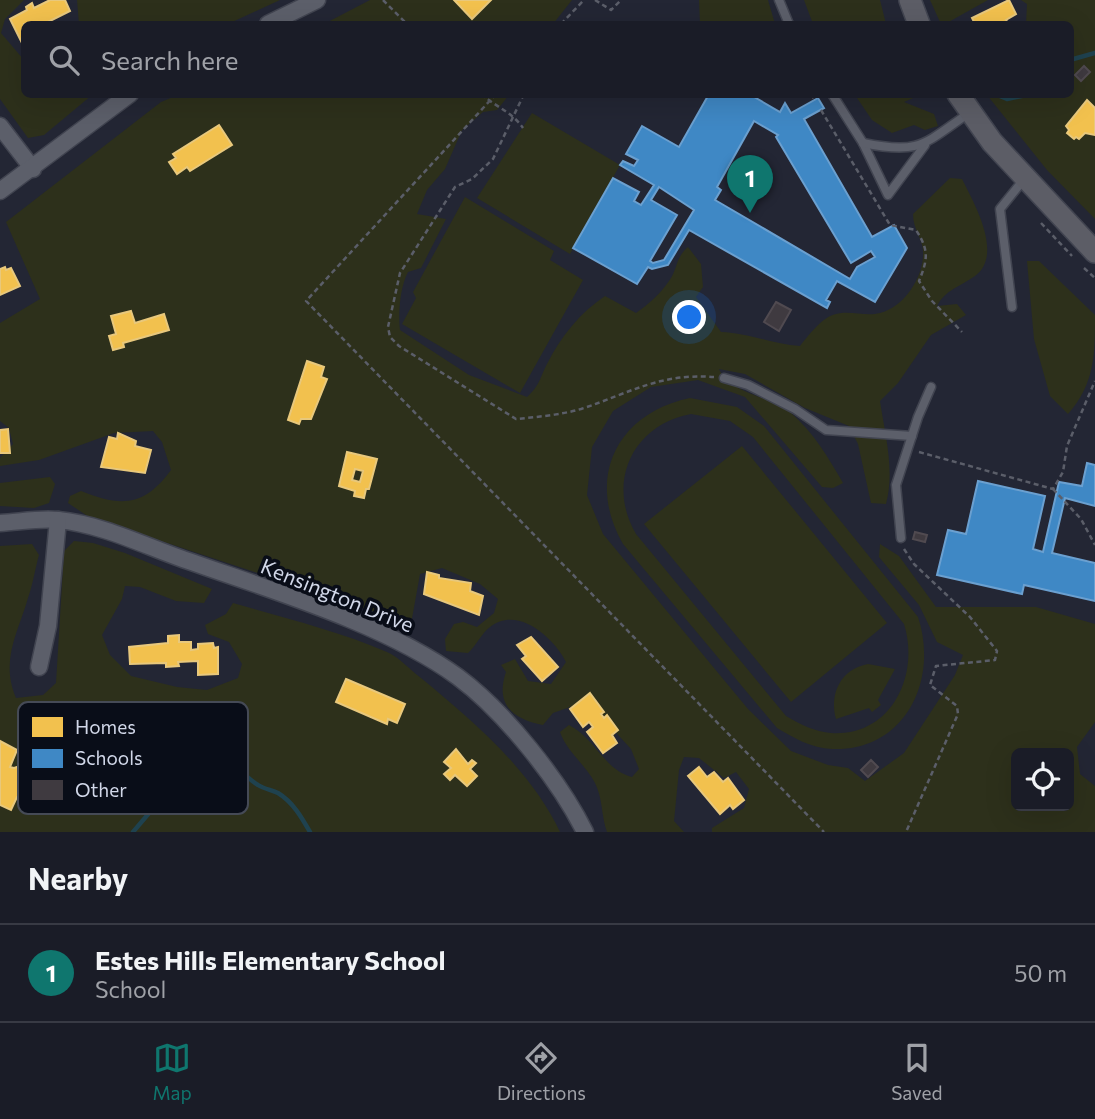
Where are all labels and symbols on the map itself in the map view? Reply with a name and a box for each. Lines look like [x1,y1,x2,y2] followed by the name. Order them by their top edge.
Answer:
[727,155,773,213] pin: 1
[672,300,706,334] your location
[257,553,418,637] street label: Kensington Drive
[18,702,248,814] legend
[75,715,136,738] text: Homes
[75,746,143,769] text: Schools
[75,778,127,801] text: Other

